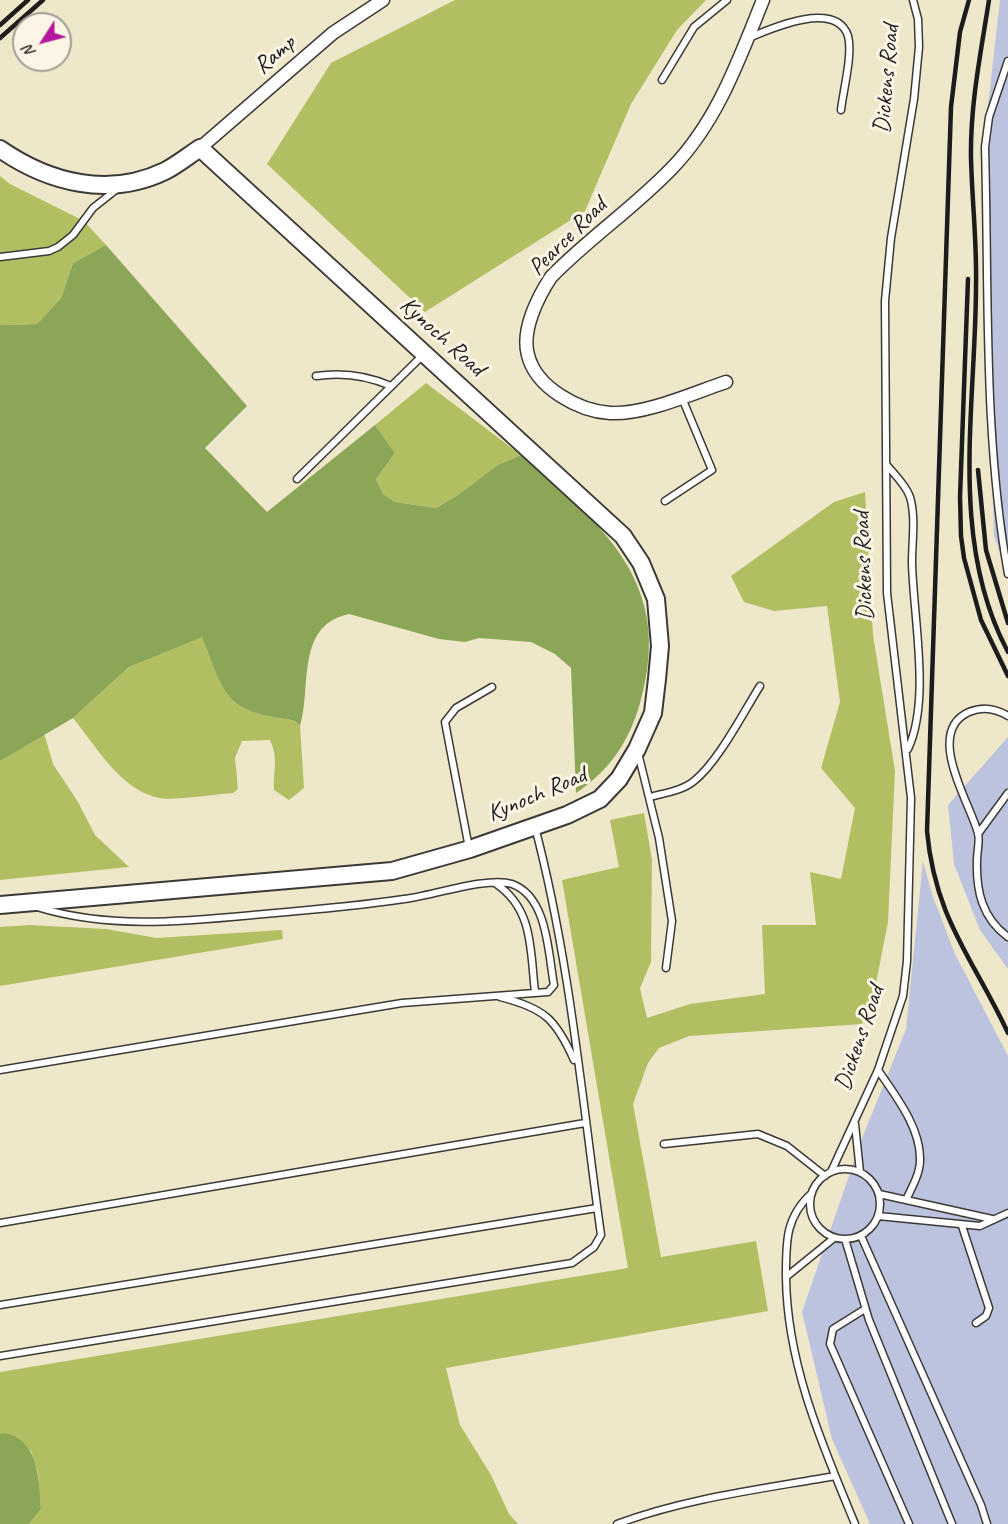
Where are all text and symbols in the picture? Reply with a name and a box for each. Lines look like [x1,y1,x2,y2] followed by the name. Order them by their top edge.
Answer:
[12,12,72,72] north arrow
[868,24,906,134] street label: Dickens Road
[248,29,302,81] street label: Ramp
[18,42,40,61] text: N
[523,192,613,282] street label: Pearce Road
[393,291,491,383] street label: Kynoch Road
[848,511,880,621] street label: Dickens Road
[483,761,591,829] street label: Kynoch Road
[829,982,891,1094] street label: Dickens Road

